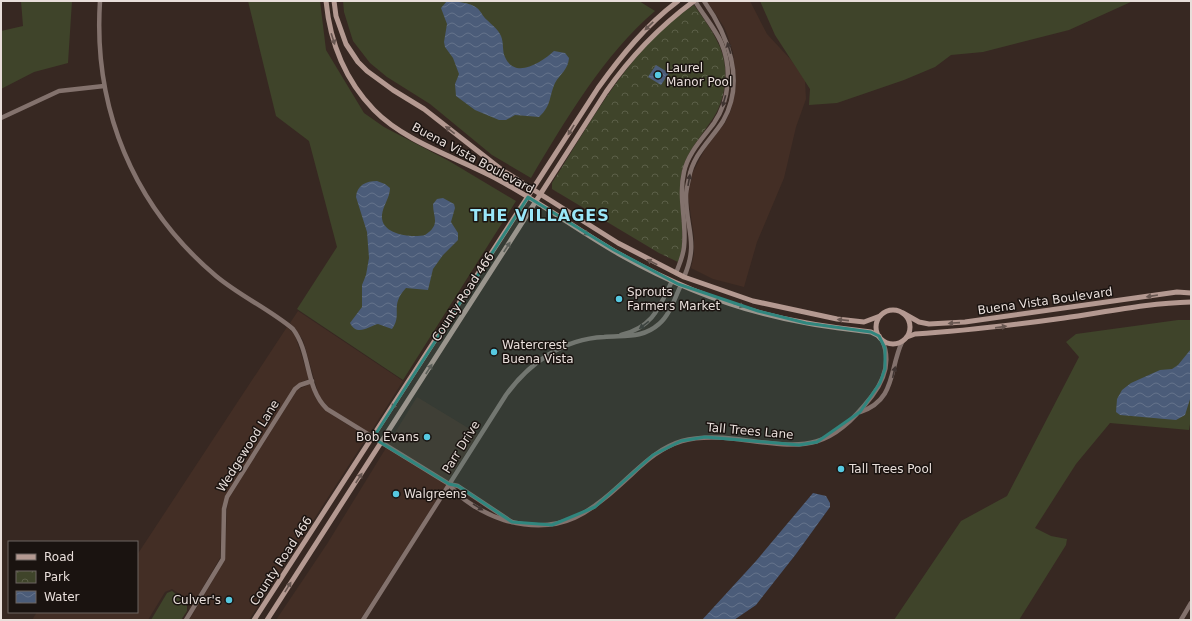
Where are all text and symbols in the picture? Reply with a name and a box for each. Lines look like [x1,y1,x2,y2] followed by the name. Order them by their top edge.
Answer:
[644,22,654,31] one-way arrow
[330,34,336,46] one-way arrow
[726,42,732,54] one-way arrow
[666,61,732,89] place label: Laurel Manor Pool
[653,70,663,80] marker: Laurel Manor Pool
[721,95,727,107] one-way arrow
[410,120,536,196] street label: Buena Vista Boulevard
[444,125,455,134] one-way arrow
[567,125,575,135] one-way arrow
[686,174,692,186] one-way arrow
[470,206,610,225] district label: THE VILLAGES
[579,228,589,236] one-way arrow
[503,242,511,253] one-way arrow
[429,250,497,344] street label: County Road 466
[646,258,658,265] one-way arrow
[627,285,720,313] place label: Sprouts Farmers Market
[977,285,1113,317] street label: Buena Vista Boulevard
[1146,293,1158,299] one-way arrow
[614,294,624,304] marker: Sprouts Farmers Market
[733,302,745,308] one-way arrow
[837,316,849,323] one-way arrow
[948,319,960,326] one-way arrow
[639,321,650,329] one-way arrow
[995,324,1007,330] one-way arrow
[502,338,574,366] place label: Watercrest Buena Vista
[489,347,499,357] marker: Watercrest Buena Vista
[425,364,433,374] one-way arrow
[891,365,897,377] one-way arrow
[214,397,282,495] street label: Wedgewood Lane
[391,398,398,410] one-way arrow
[439,418,483,476] street label: Parr Drive
[705,420,794,442] street label: Tall Trees Lane
[356,430,419,444] place label: Bob Evans
[422,432,432,442] marker: Bob Evans
[848,462,932,476] place label: Tall Trees Pool
[836,464,846,474] marker: Tall Trees Pool
[355,473,363,483] one-way arrow
[404,487,467,501] place label: Walgreens
[391,489,401,499] marker: Walgreens
[473,503,483,511] one-way arrow
[247,514,315,608] street label: County Road 466
[8,541,138,613] legend
[44,550,74,564] text: Road
[44,570,70,584] text: Park
[285,581,292,593] one-way arrow
[44,590,80,604] text: Water
[173,593,221,607] place label: Culver's
[224,595,234,605] marker: Culver's

